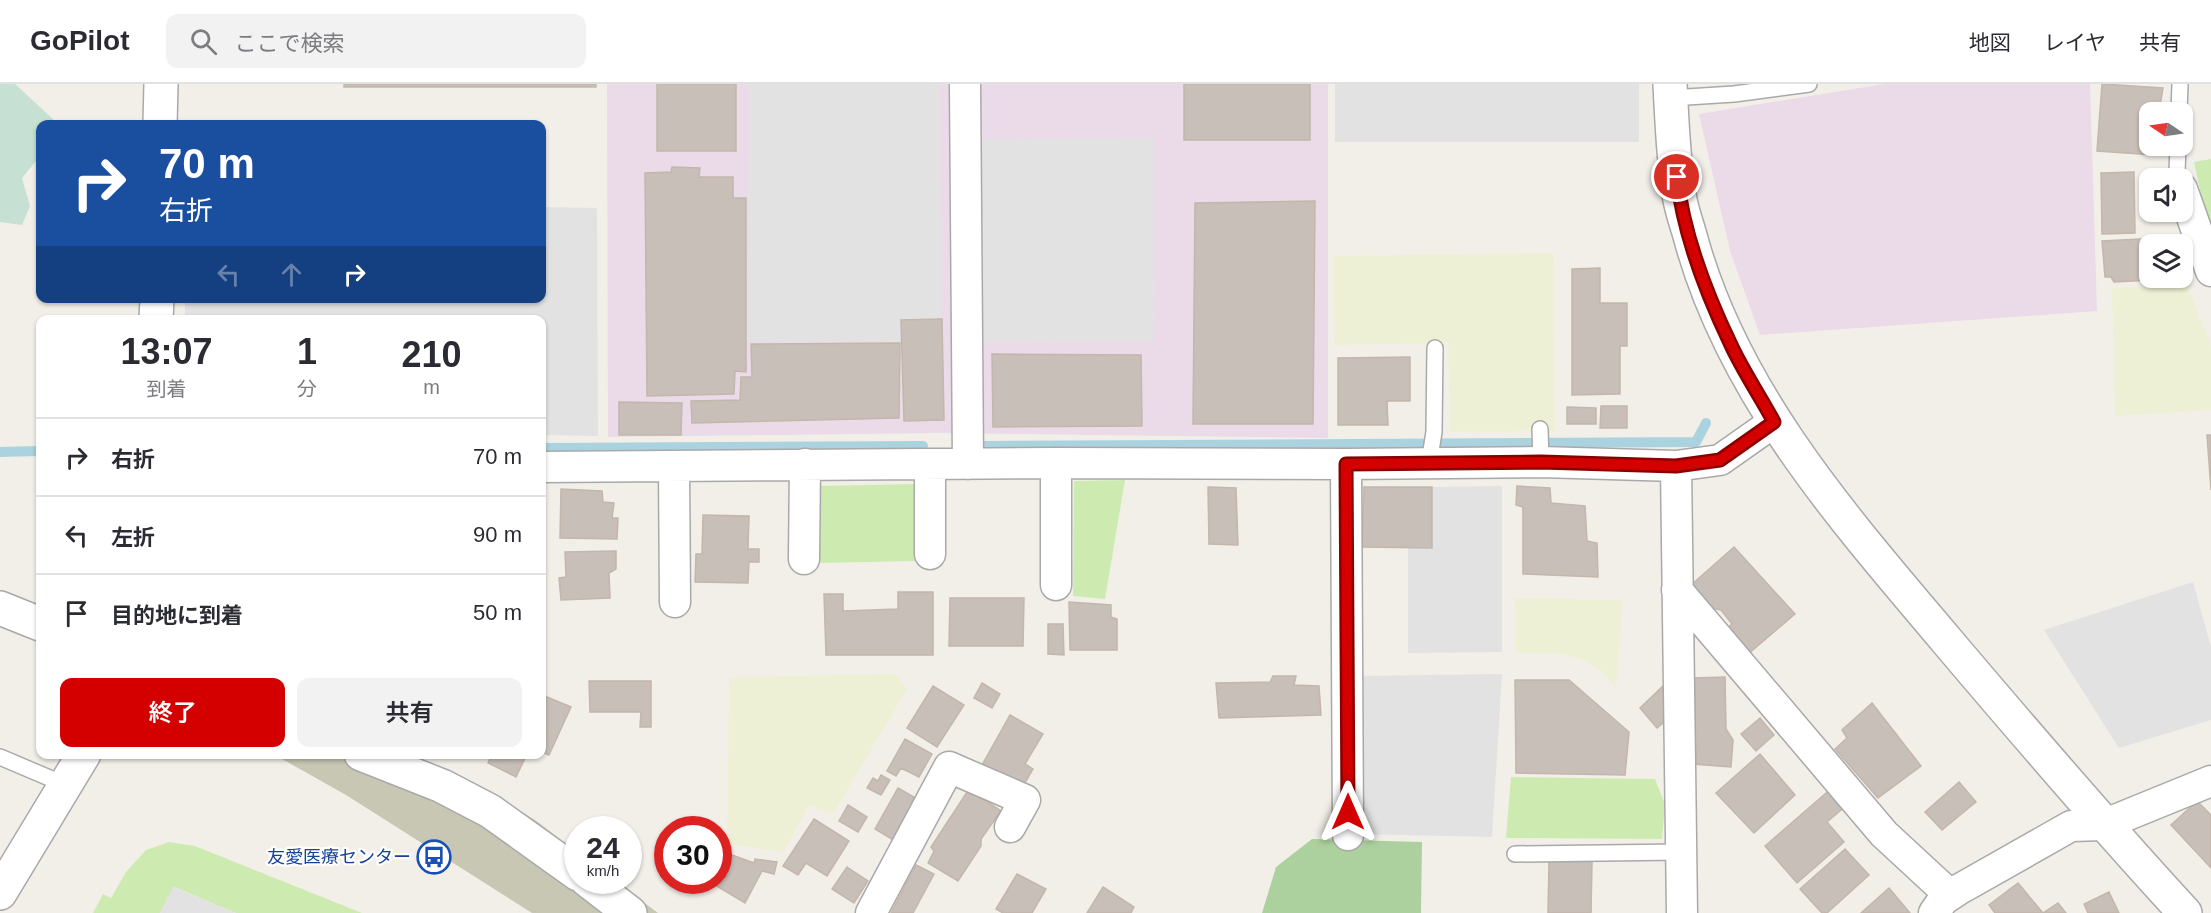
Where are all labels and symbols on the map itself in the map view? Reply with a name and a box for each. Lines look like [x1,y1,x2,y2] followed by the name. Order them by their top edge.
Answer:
[2139,102,2193,156] north arrow
[1651,151,1702,202] pin
[1316,780,1380,844] position arrow
[654,816,732,894] speed limit sign: 30
[416,839,452,875] bus stop icon: 友愛医療センター
[267,847,411,867] place label: 友愛医療センター

